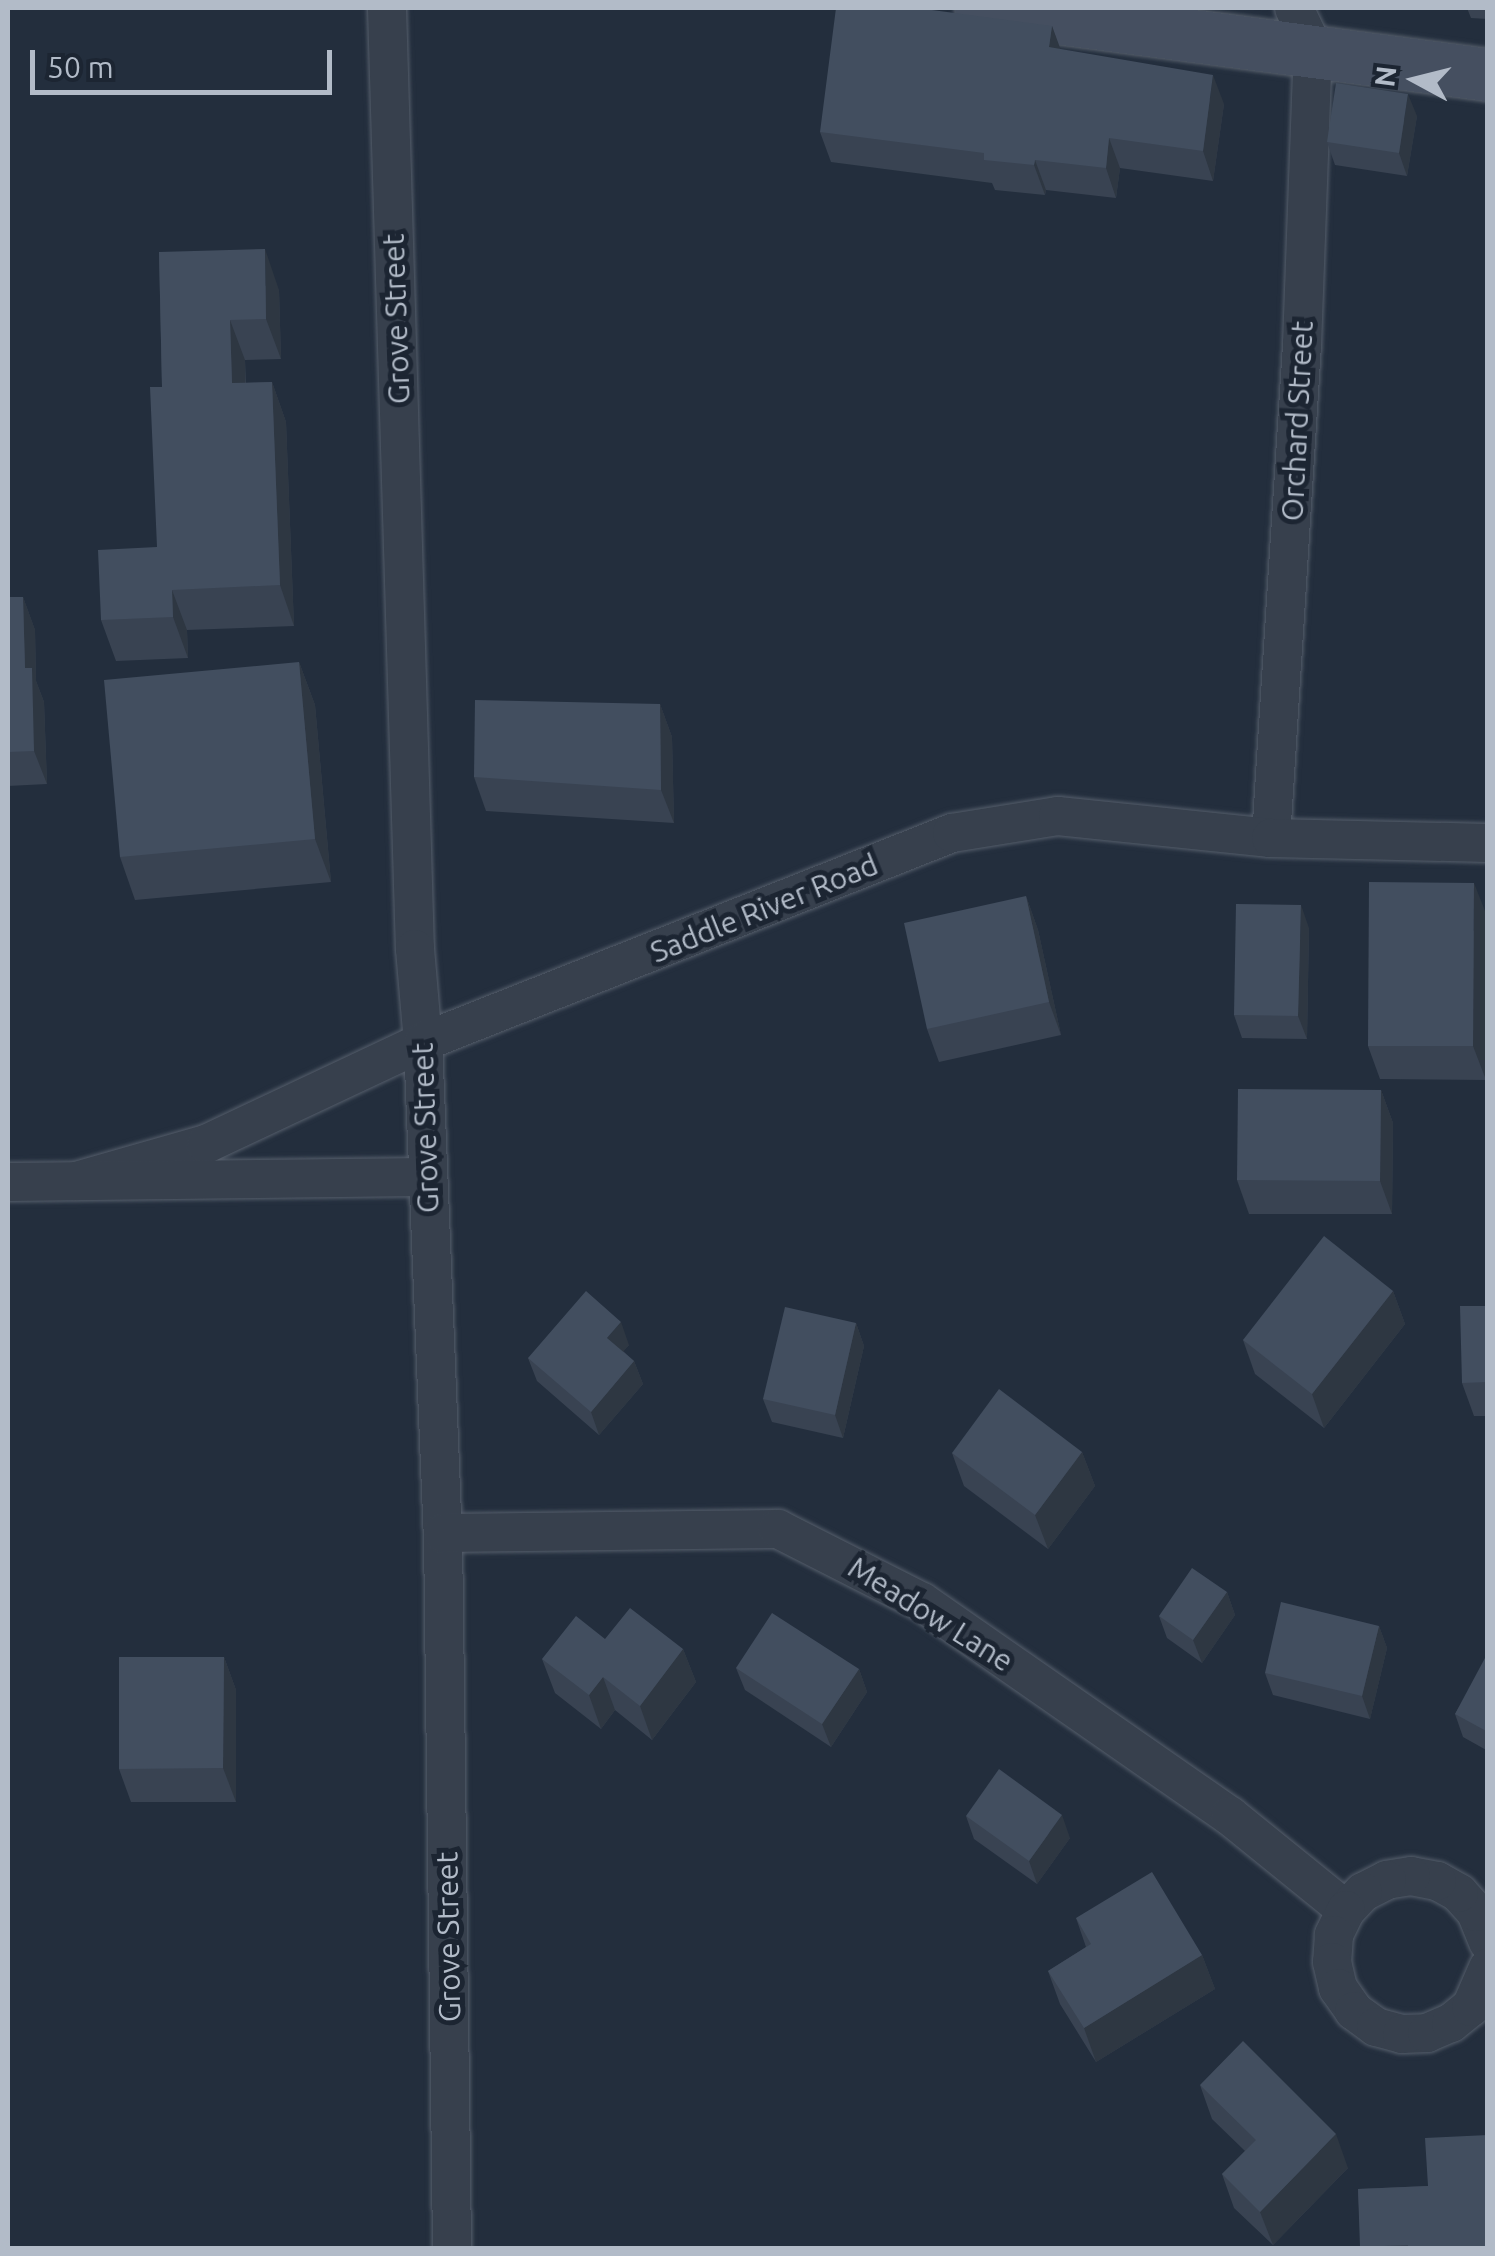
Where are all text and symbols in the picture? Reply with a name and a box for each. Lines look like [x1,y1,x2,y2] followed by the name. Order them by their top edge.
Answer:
[35,30,338,92] scale bar
[1365,30,1465,130] north arrow
[47,50,114,84] text: 50 m
[1368,64,1401,89] text: N
[375,233,417,405] street label: Grove Street
[1274,320,1320,522] street label: Orchard Street
[645,846,883,970] street label: Saddle River Road
[404,1042,446,1214] street label: Grove Street
[842,1549,1020,1679] street label: Meadow Lane
[429,1851,467,2023] street label: Grove Street

